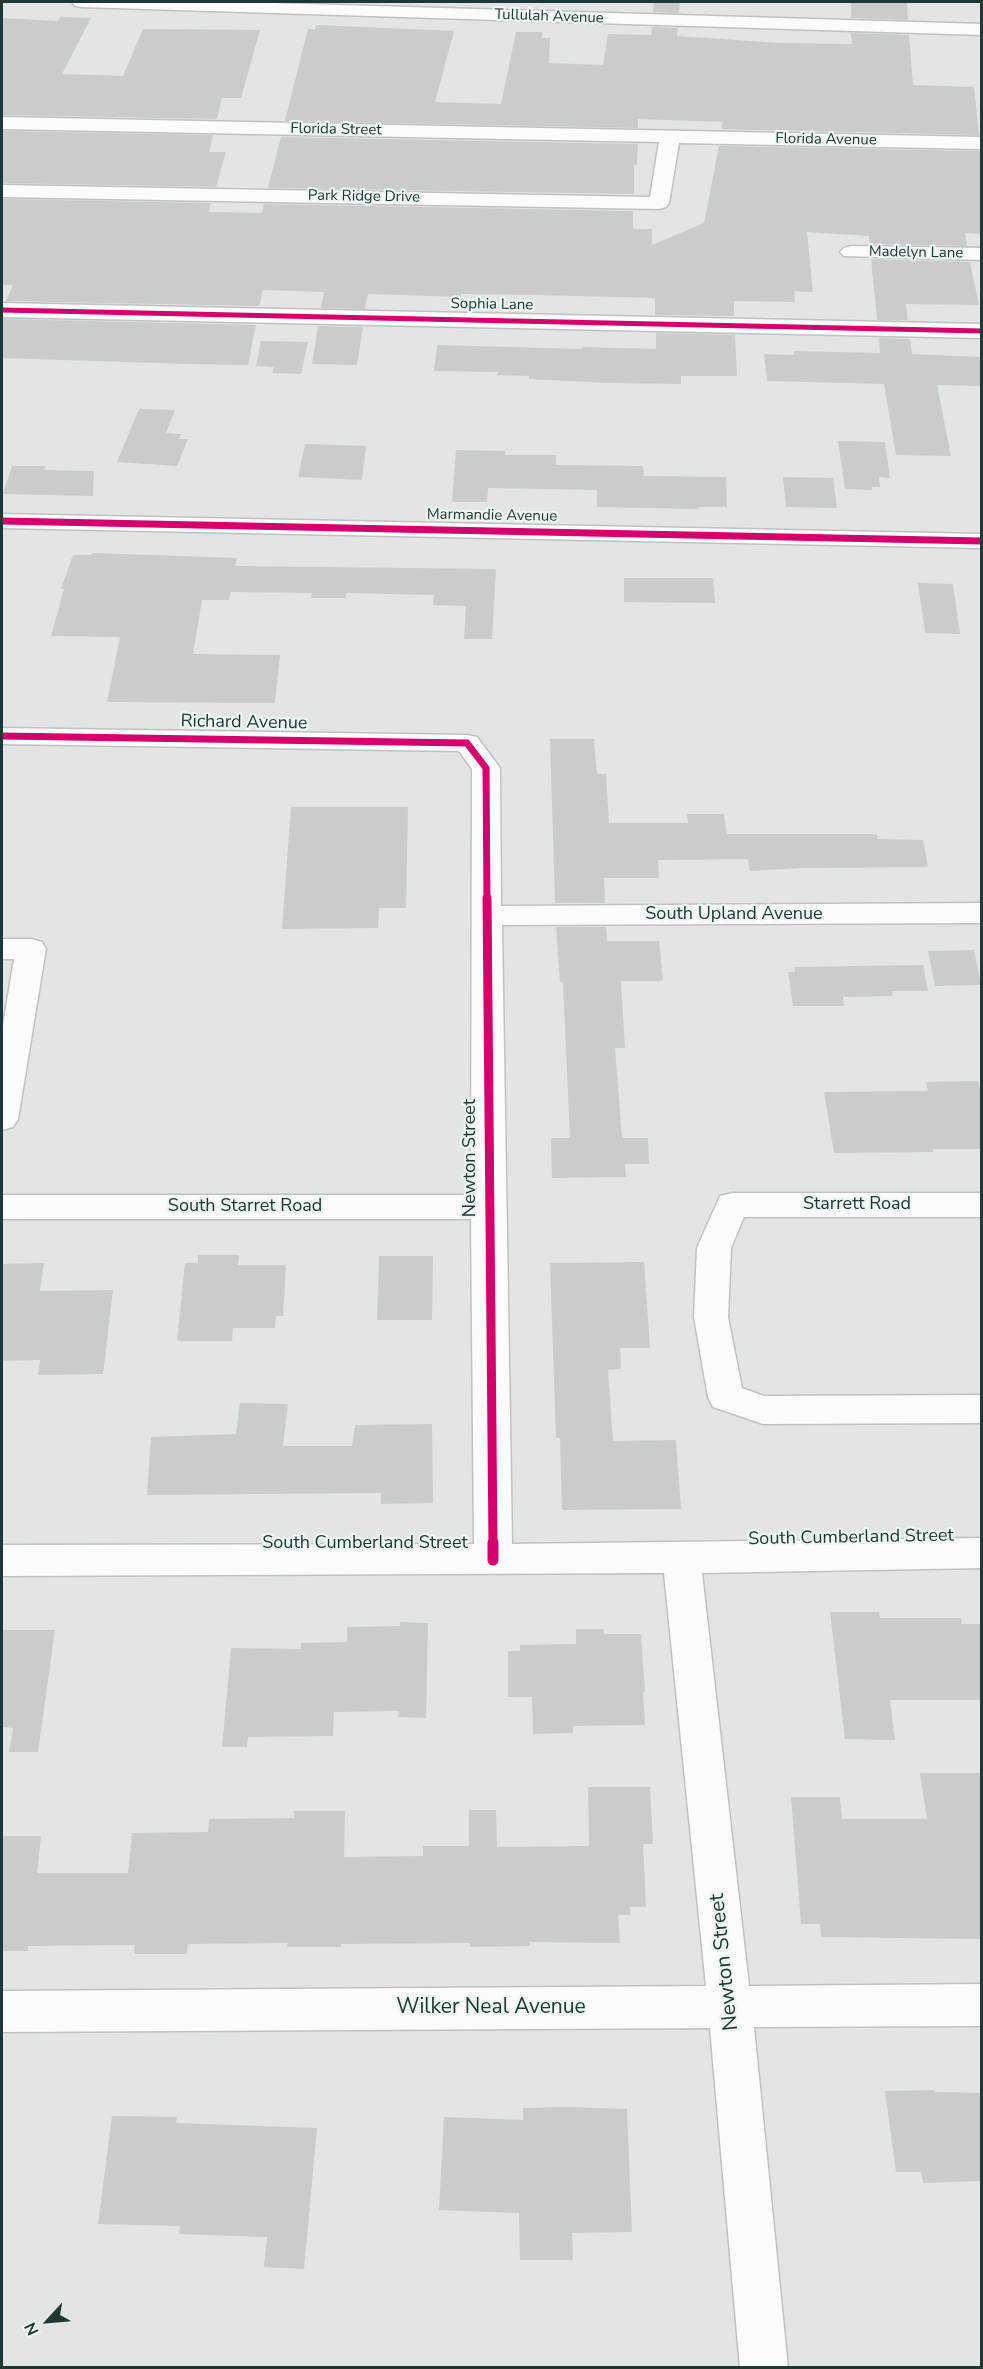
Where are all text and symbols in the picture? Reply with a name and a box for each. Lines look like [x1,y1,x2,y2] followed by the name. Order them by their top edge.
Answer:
[494,6,604,28] street label: Tullulah Avenue
[290,120,382,140] street label: Florida Street
[775,130,877,150] street label: Florida Avenue
[308,187,420,207] street label: Park Ridge Drive
[869,243,963,263] street label: Madelyn Lane
[450,295,534,315] street label: Sophia Lane
[427,506,557,526] street label: Marmandie Avenue
[180,711,308,735] street label: Richard Avenue
[645,904,823,926] street label: South Upland Avenue
[460,1099,482,1217] street label: Newton Street
[803,1194,911,1216] street label: Starrett Road
[168,1196,322,1218] street label: South Starret Road
[748,1525,954,1551] street label: South Cumberland Street
[262,1533,468,1555] street label: South Cumberland Street
[705,1892,745,2032] street label: Newton Street
[396,1995,586,2021] street label: Wilker Neal Avenue
[18,2291,78,2351] north arrow
[19,2319,44,2339] text: N

